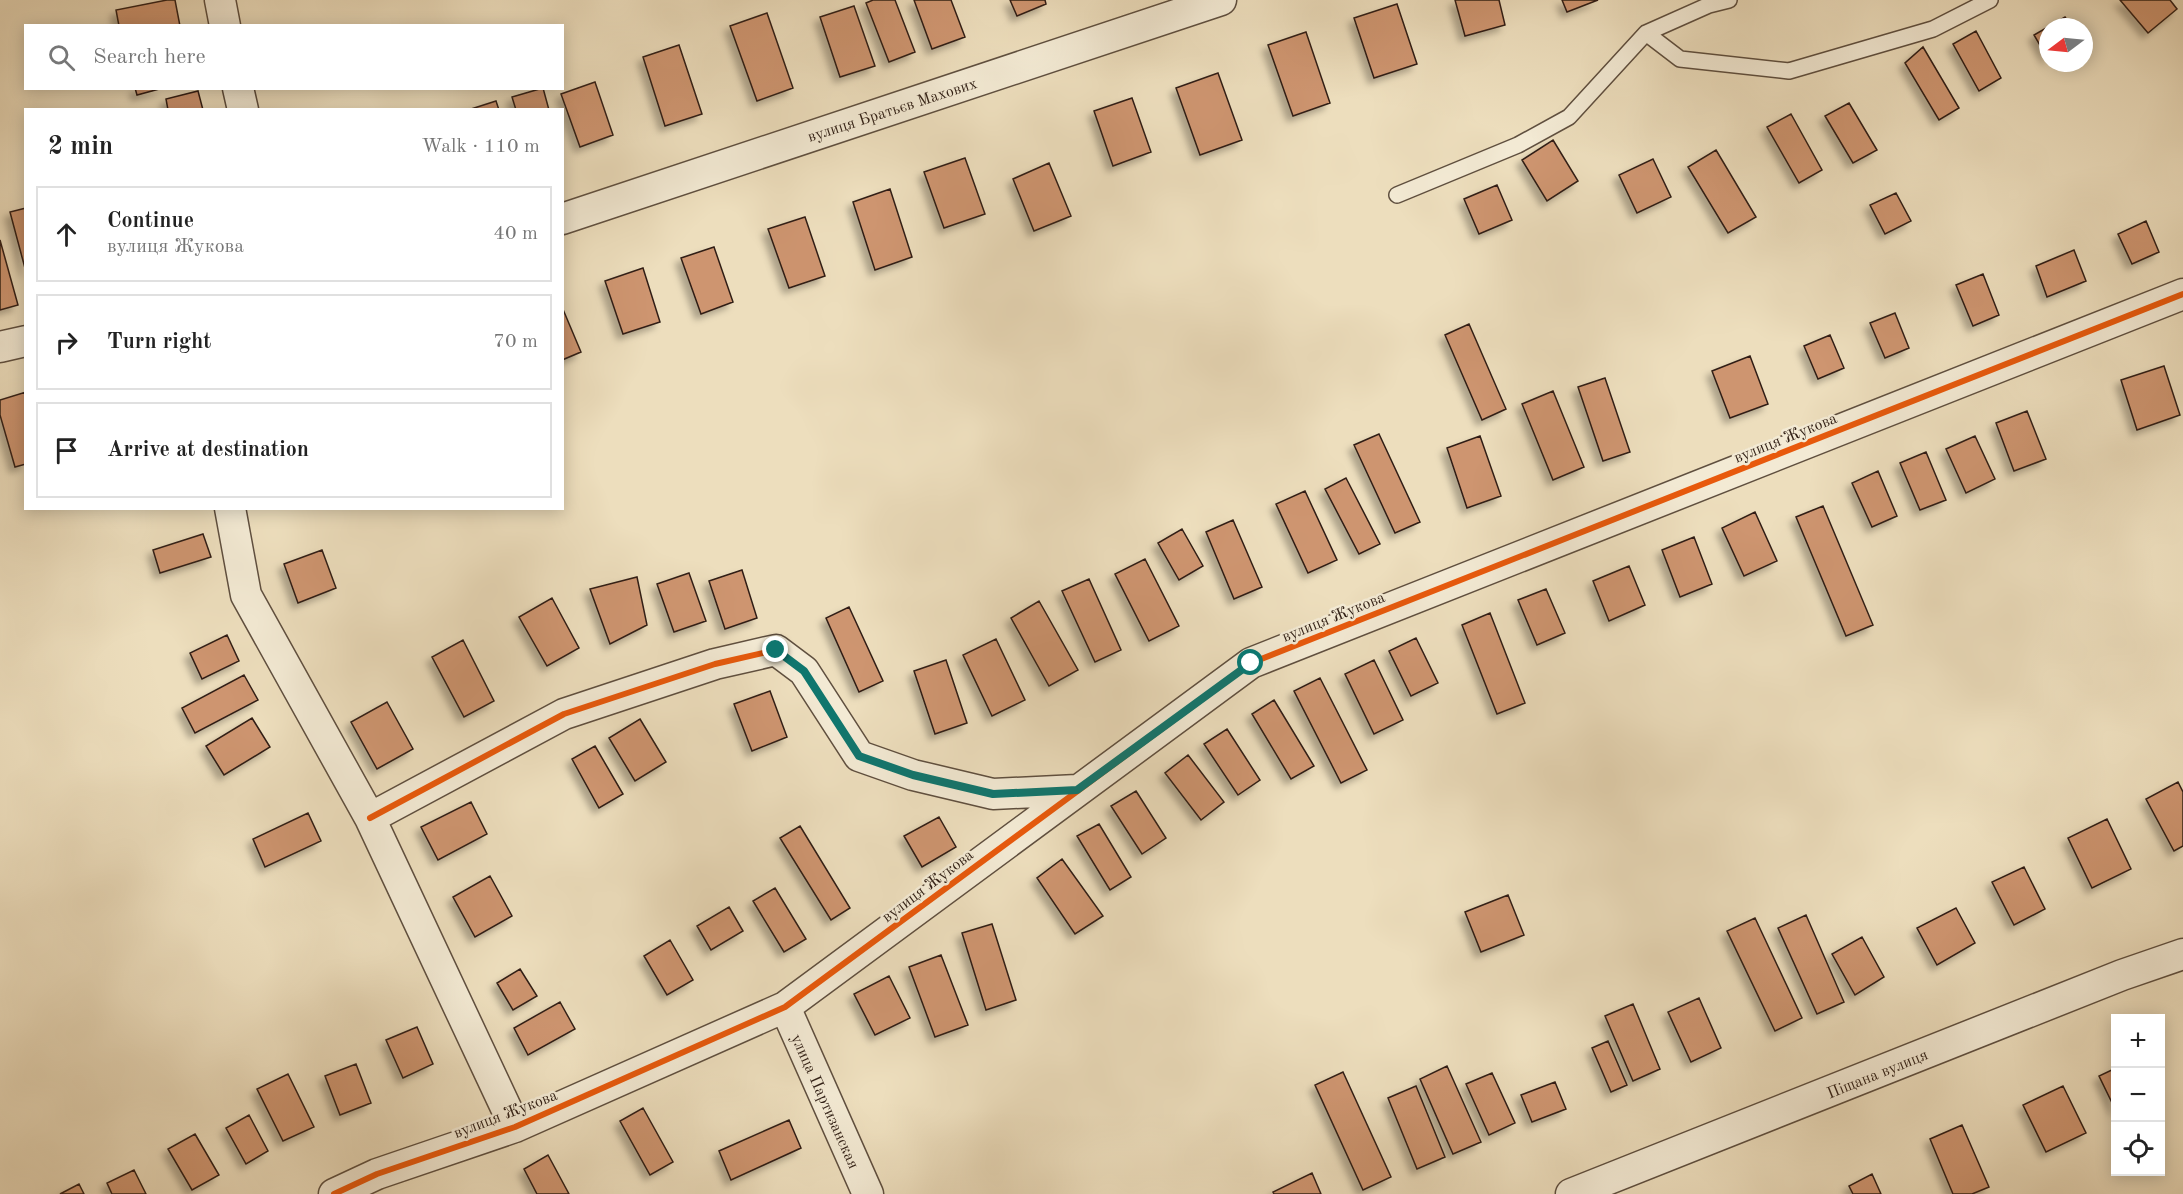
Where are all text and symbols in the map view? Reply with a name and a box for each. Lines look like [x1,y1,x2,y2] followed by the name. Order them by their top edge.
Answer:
[2039,18,2093,72] north arrow
[24,24,564,90] search box
[45,41,78,74] icon: search
[93,46,206,68] text: Search here
[806,76,979,146] street label: вулиця Братьєв Махових
[48,134,113,160] text: 2 min
[421,137,540,157] text: Walk · 110 m
[107,210,194,232] text: Continue
[50,218,83,251] icon: ahead
[493,224,538,244] text: 40 m
[107,237,244,257] text: вулиця Жукова
[50,326,83,359] icon: right
[107,331,211,353] text: Turn right
[493,332,538,352] text: 70 m
[1732,411,1840,467] street label: вулиця Жукова
[50,434,83,467] icon: arrive
[107,439,309,461] text: Arrive at destination
[1280,590,1388,646] street label: вулиця Жукова
[762,636,788,662] route end
[1237,649,1263,675] route start
[880,847,977,926] street label: вулиця Жукова
[2111,1014,2165,1176] map controls
[2111,1014,2165,1068] button: +
[787,1032,861,1171] street label: улица Партизанская
[1825,1047,1930,1102] street label: Піщана вулиця
[2111,1068,2165,1122] button: −
[452,1088,560,1142] street label: вулиця Жукова
[2111,1122,2165,1176] button: locate

